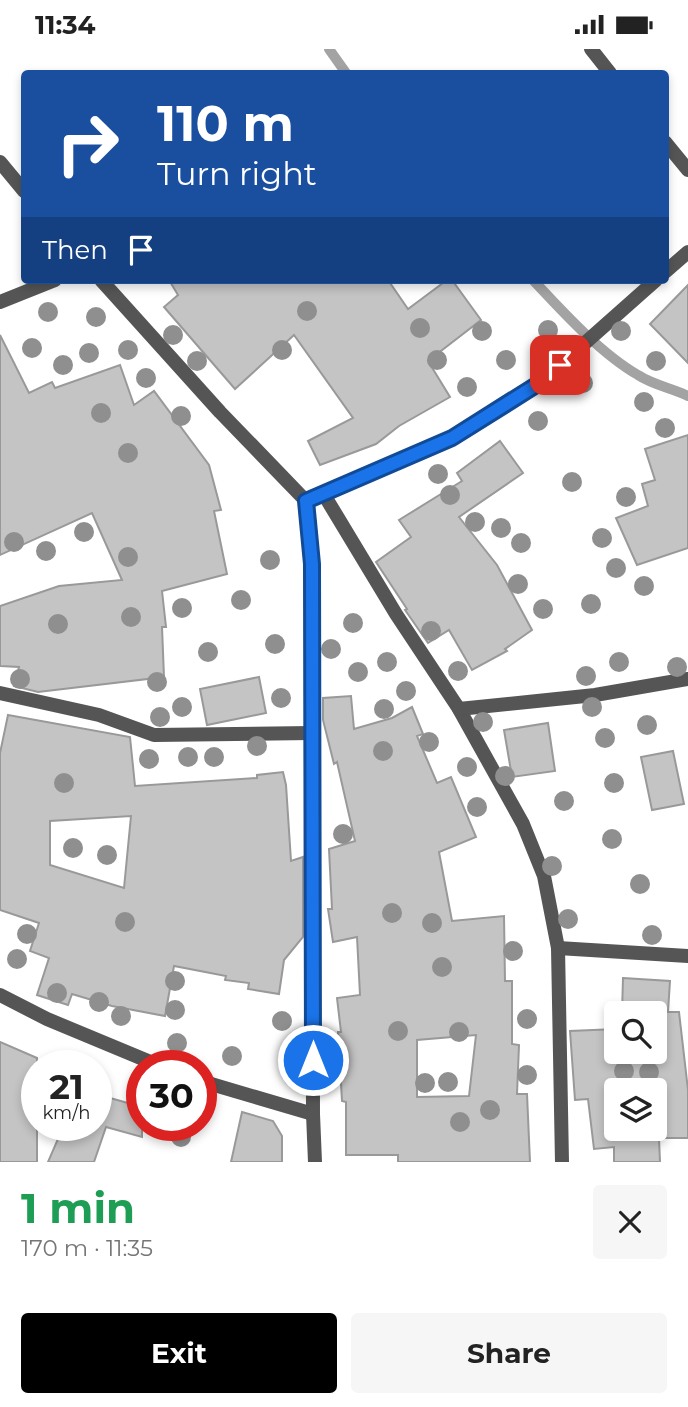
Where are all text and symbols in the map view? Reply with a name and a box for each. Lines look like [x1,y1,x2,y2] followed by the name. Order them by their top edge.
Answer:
[35,9,96,41] text: 11:34
[157,94,294,153] text: 110 m
[42,98,133,189] icon: right
[157,154,317,193] text: Turn right
[122,231,160,269] icon: arrive
[42,234,108,266] text: Then
[530,335,590,395] pin
[541,346,579,384] icon: arrive
[604,1001,667,1141] map controls
[604,1001,667,1064] button: search
[276,1023,350,1097] position arrow
[126,1050,217,1141] speed limit sign: 30
[49,1065,84,1108] text: 21
[604,1078,667,1141] button: layers
[42,1102,91,1124] text: km/h
[21,1182,135,1234] text: 1 min
[593,1185,667,1259] button: close
[21,1234,153,1262] text: 170 m · 11:35
[21,1313,337,1393] button: Exit
[351,1313,667,1393] button: Share

